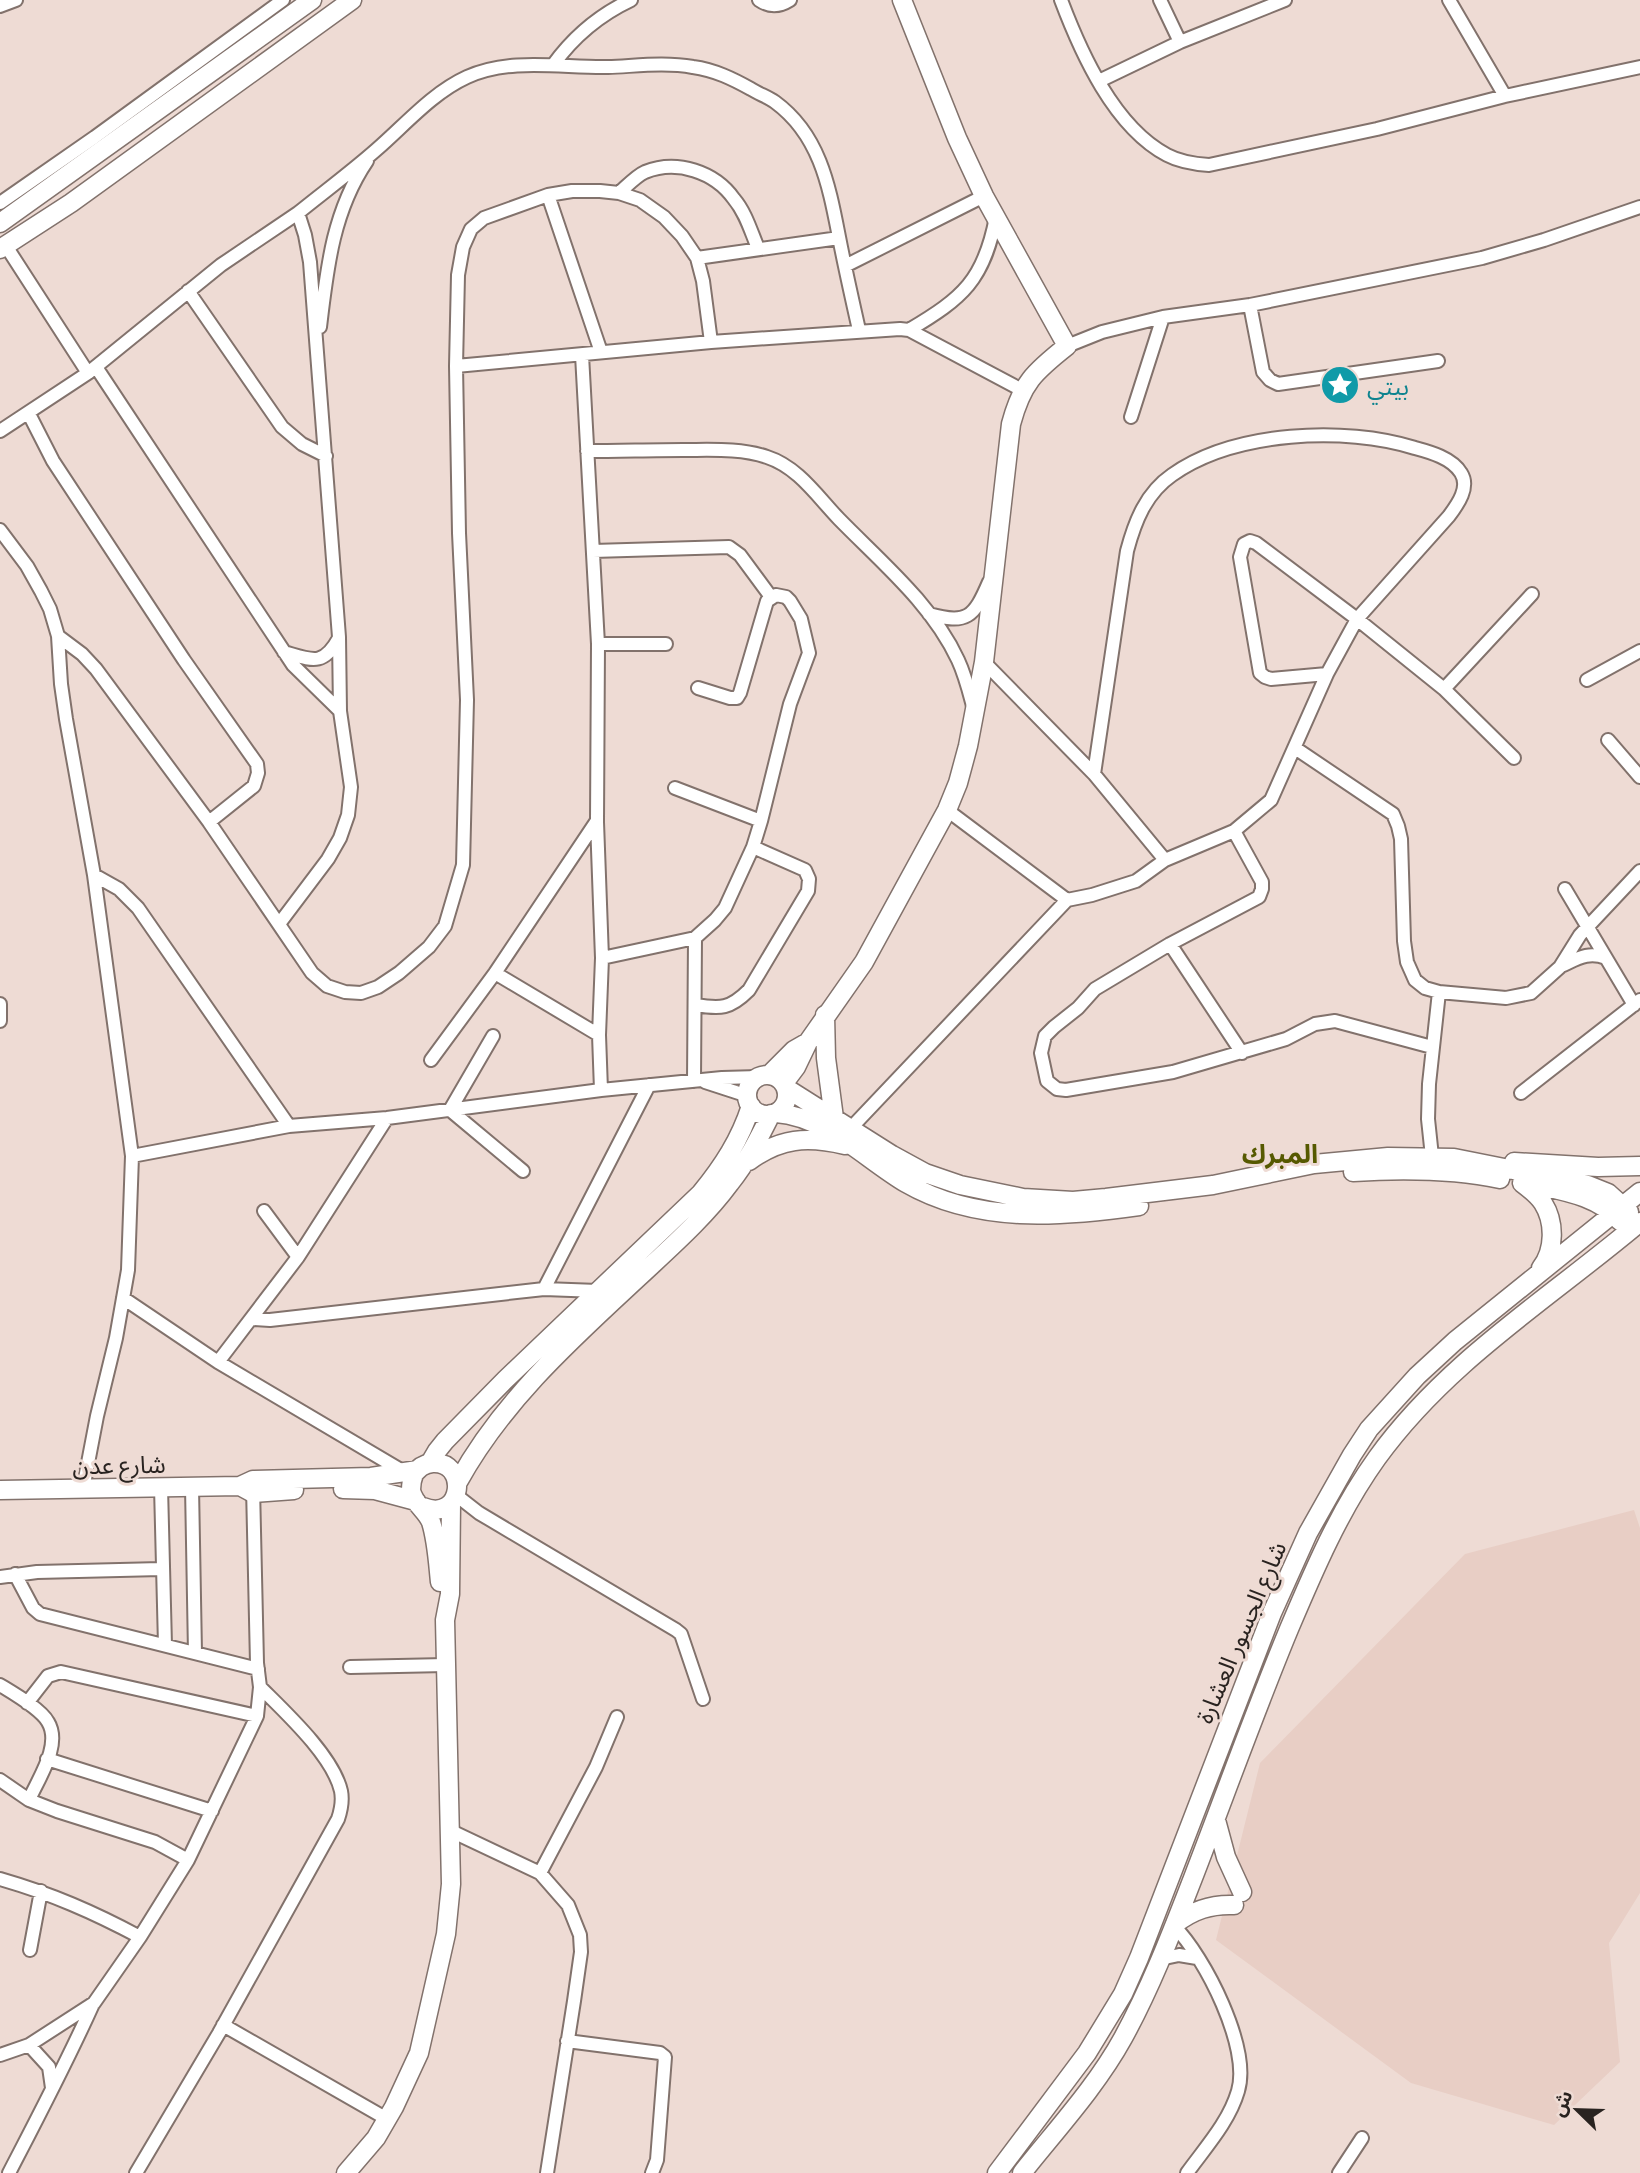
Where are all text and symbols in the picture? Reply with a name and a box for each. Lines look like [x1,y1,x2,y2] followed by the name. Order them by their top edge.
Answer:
[1319,364,1361,406] place icon: بيتي
[1367,371,1409,405] place label: بيتي
[1242,1137,1318,1169] district label: المبرك
[72,1449,166,1483] street label: شارع عدن
[1189,1537,1295,1729] street label: شارع الجسور العشارة
[1542,2075,1612,2145] north arrow
[1545,2087,1577,2120] text: ش

